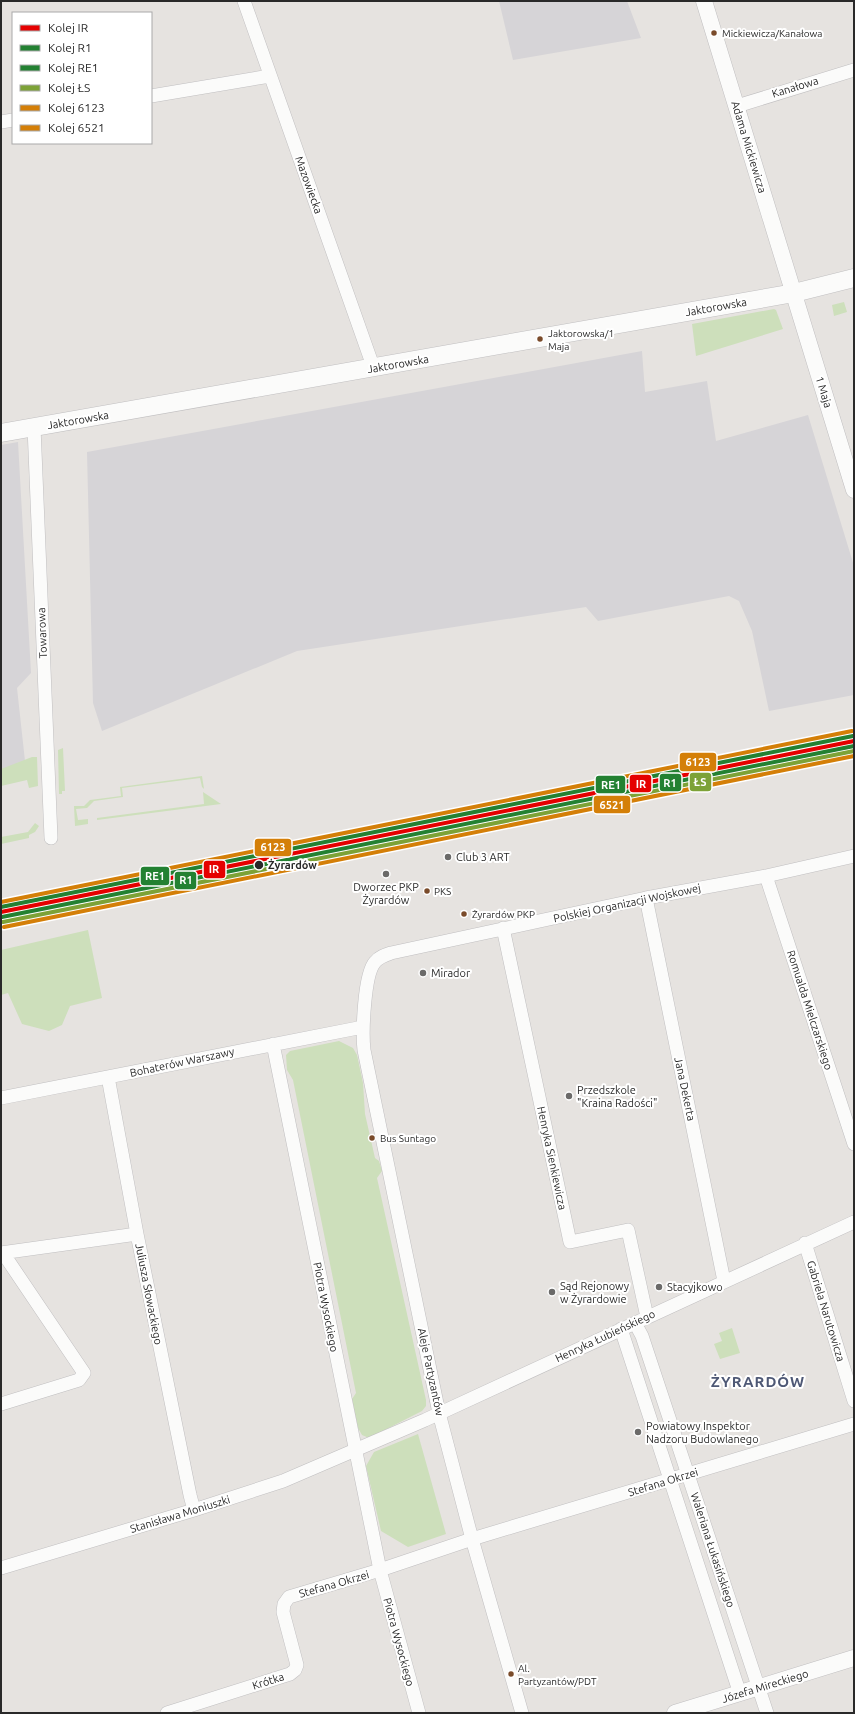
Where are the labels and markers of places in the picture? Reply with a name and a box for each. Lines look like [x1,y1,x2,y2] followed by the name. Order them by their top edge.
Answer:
[709,28,719,38] marker: Mickiewicza/Kanałowa
[722,28,822,39] place label: Mickiewicza/Kanałowa
[548,328,614,352] place label: Jaktorowska/1 Maja
[535,334,545,344] marker: Jaktorowska/1 Maja
[456,851,510,863] place label: Club 3 ART
[443,852,453,862] marker: Club 3 ART
[253,859,265,871] marker: Żyrardów
[268,859,317,871] place label: Żyrardów
[381,869,391,879] marker: Dworzec PKP Żyrardów
[353,881,419,906] place label: Dworzec PKP Żyrardów
[422,886,432,896] marker: PKS
[434,886,451,897] place label: PKS
[459,909,469,919] marker: Żyrardów PKP
[472,909,535,920] place label: Żyrardów PKP
[431,967,471,979] place label: Mirador
[418,968,428,978] marker: Mirador
[577,1084,657,1109] place label: Przedszkole "Kraina Radości"
[564,1091,574,1101] marker: Przedszkole "Kraina Radości"
[367,1133,377,1143] marker: Bus Suntago
[380,1133,436,1144] place label: Bus Suntago
[560,1280,630,1305] place label: Sąd Rejonowy w Żyrardowie
[667,1281,723,1293] place label: Stacyjkowo
[654,1282,664,1292] marker: Stacyjkowo
[547,1287,557,1297] marker: Sąd Rejonowy w Żyrardowie
[646,1420,759,1445] place label: Powiatowy Inspektor Nadzoru Budowlanego
[633,1427,643,1437] marker: Powiatowy Inspektor Nadzoru Budowlanego
[518,1663,597,1687] place label: Al. Partyzantów/PDT
[506,1669,516,1679] marker: Al. Partyzantów/PDT

